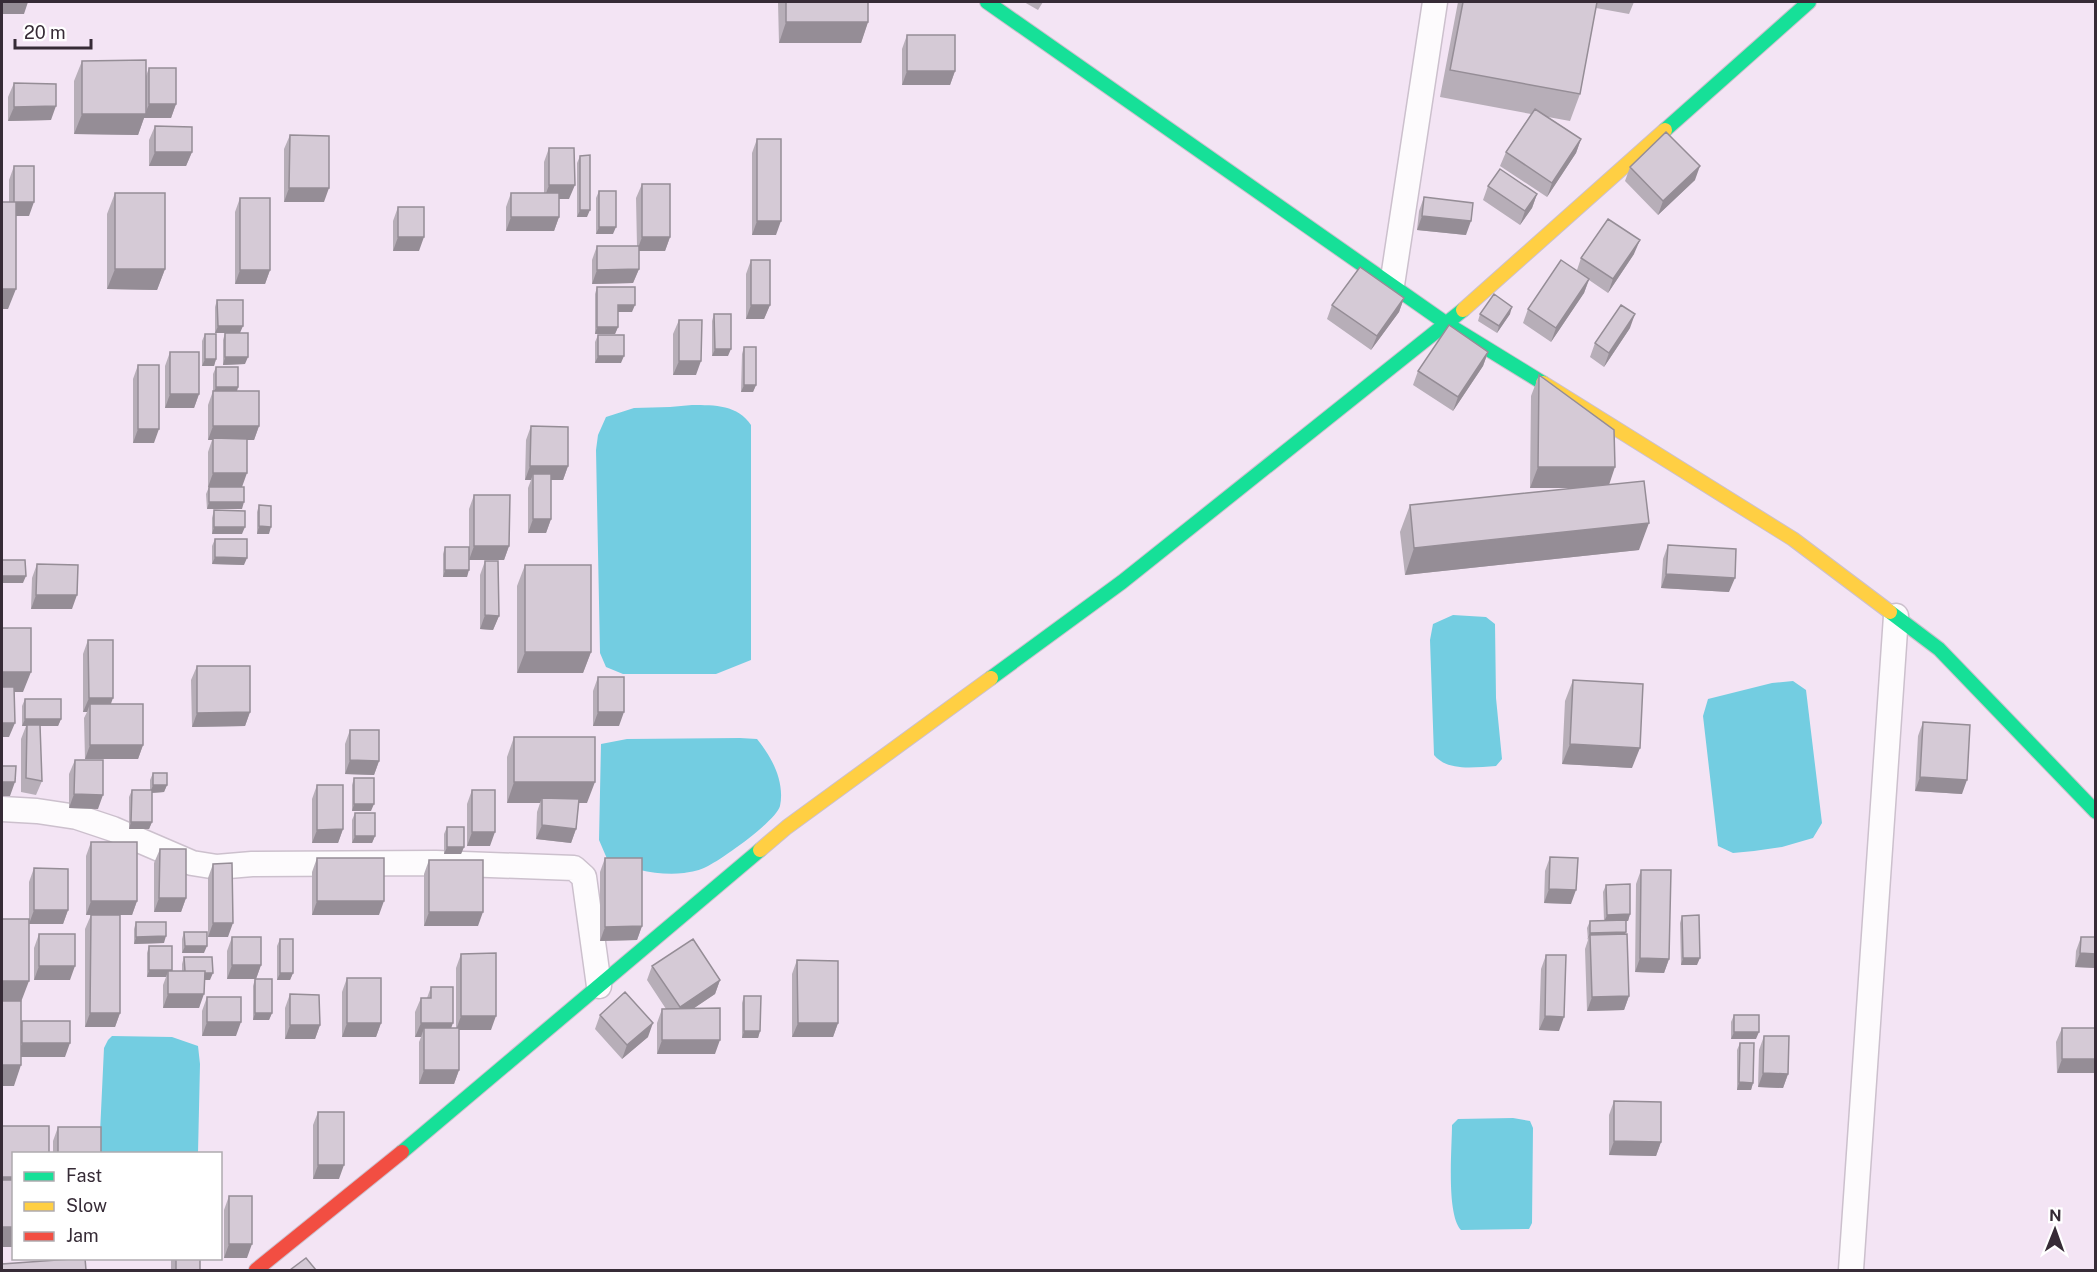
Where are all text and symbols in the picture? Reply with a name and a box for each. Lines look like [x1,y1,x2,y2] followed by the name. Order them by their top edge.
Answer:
[15,12,92,50] scale bar
[24,22,66,43] text: 20 m
[12,1152,222,1260] legend
[66,1165,102,1186] text: Fast
[66,1195,107,1216] text: Slow
[2025,1200,2085,1260] north arrow
[2049,1206,2062,1225] text: N
[66,1225,99,1246] text: Jam

